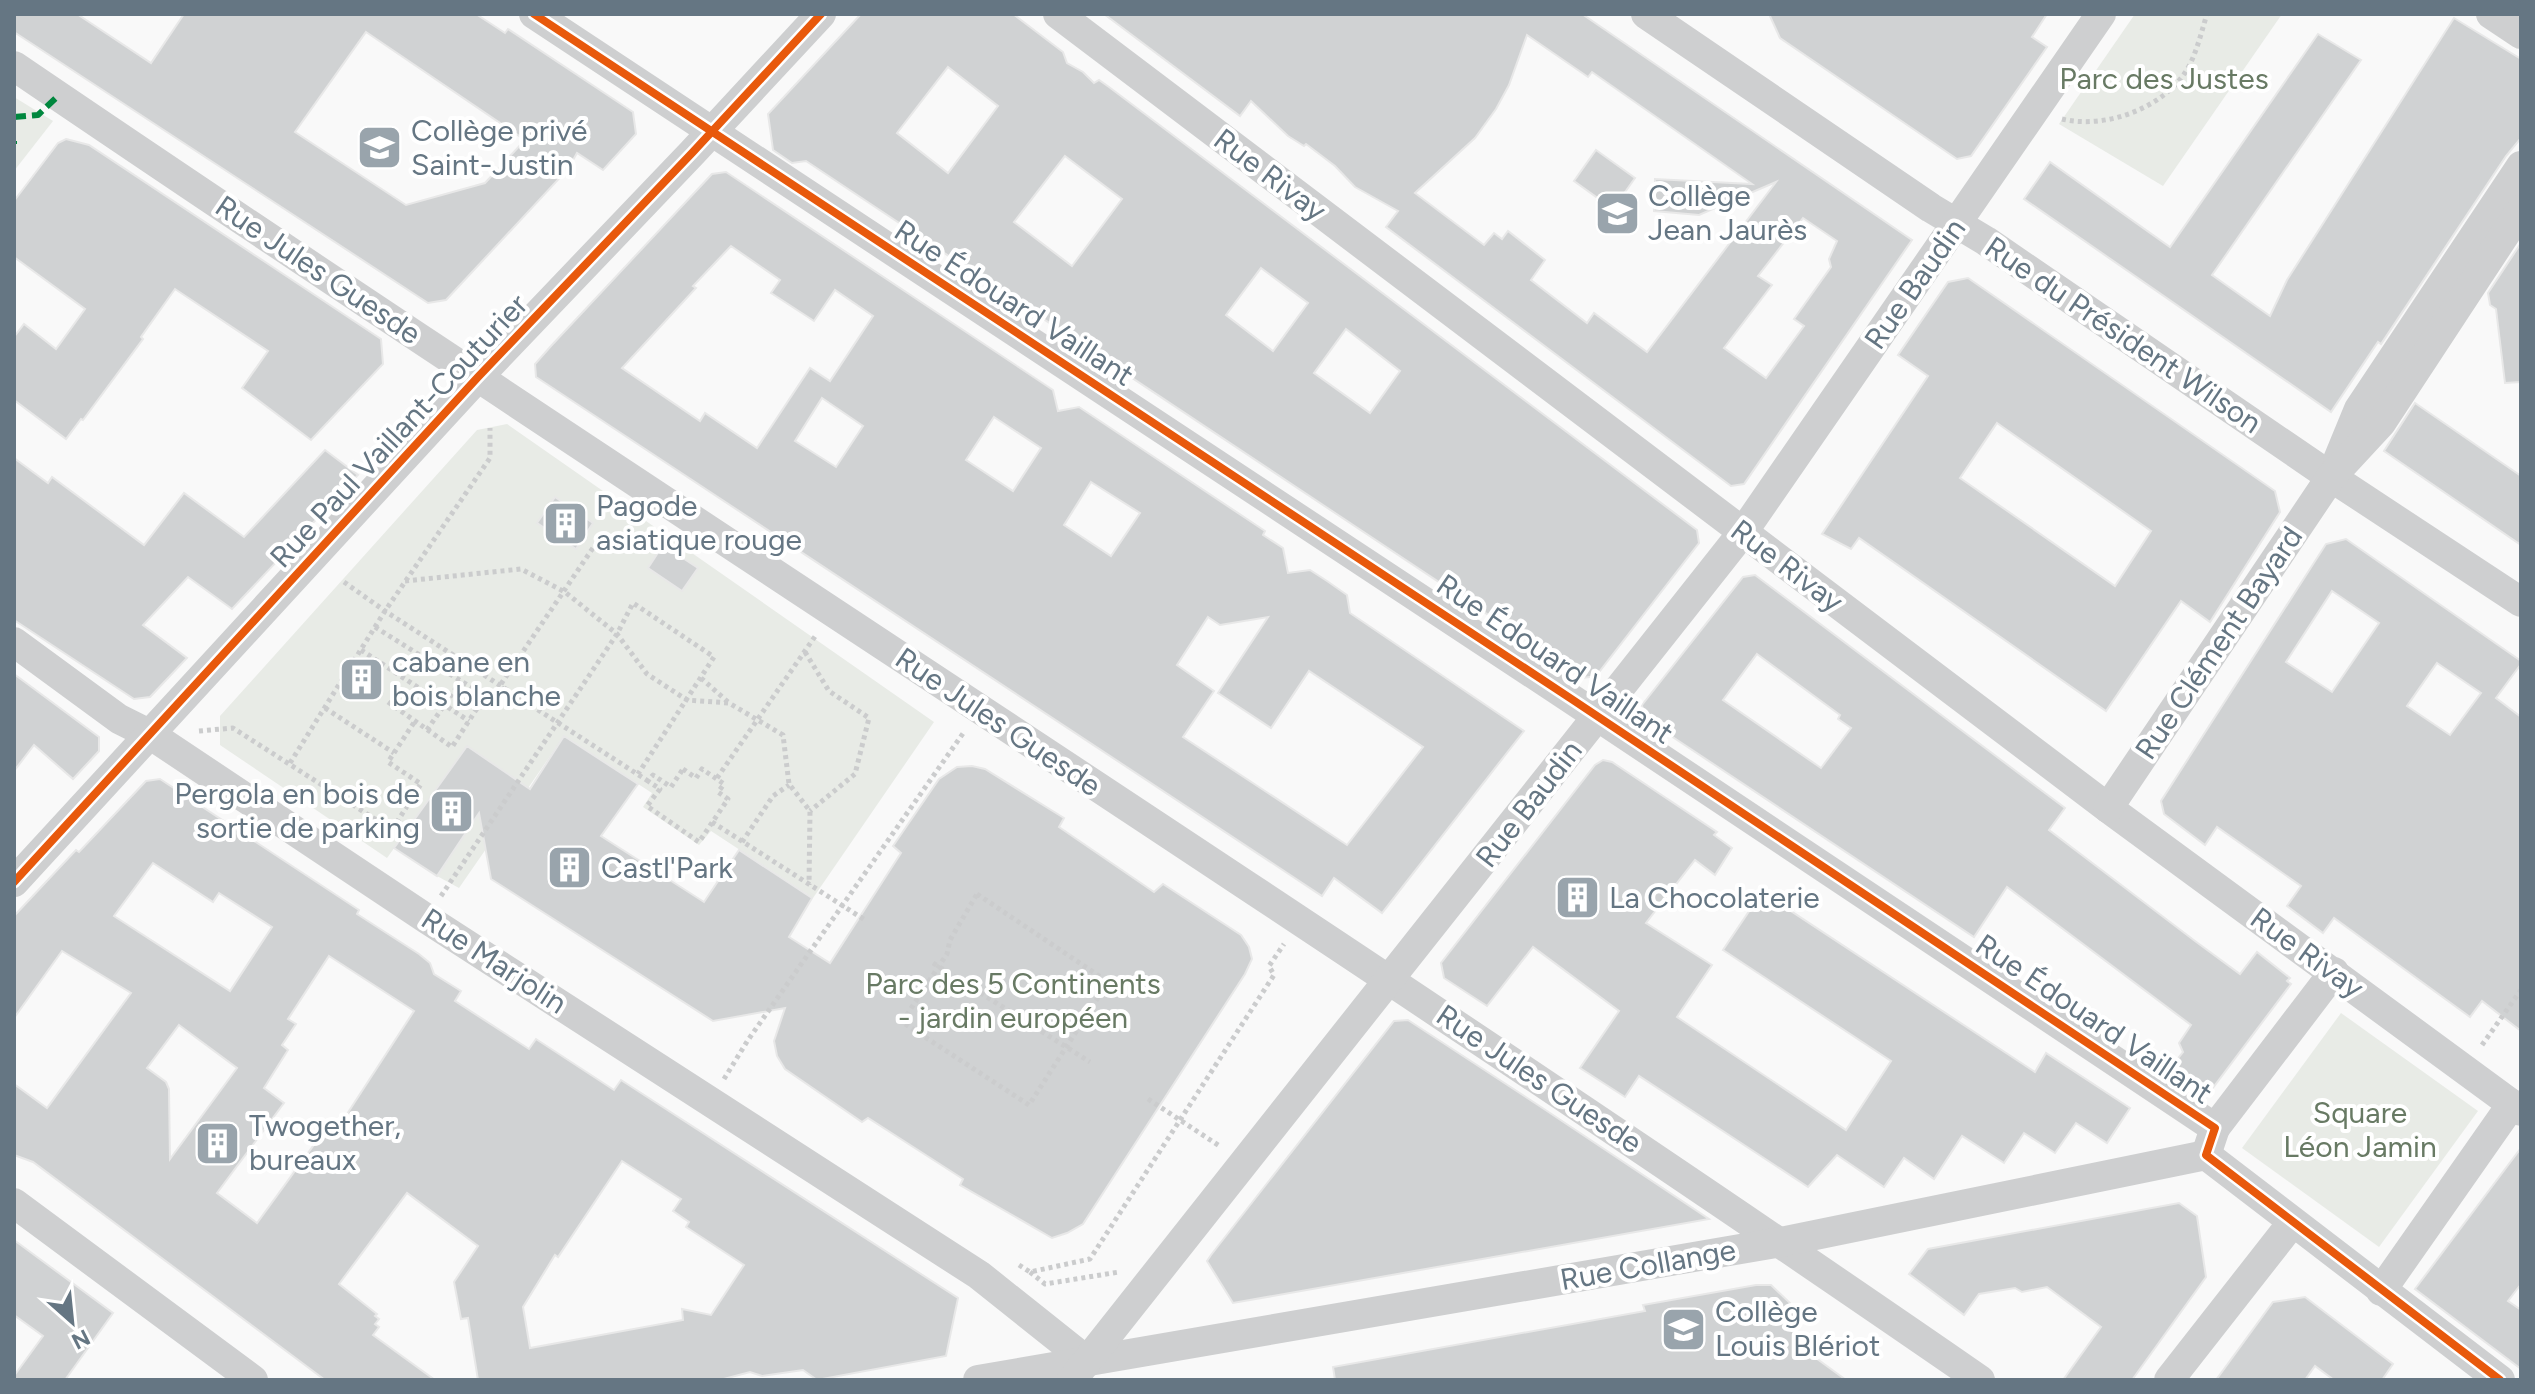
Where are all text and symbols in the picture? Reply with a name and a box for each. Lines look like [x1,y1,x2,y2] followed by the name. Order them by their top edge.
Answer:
[2059,60,2269,97] park label: Parc des Justes
[411,112,588,183] place label: Collège privé Saint-Justin
[1207,120,1334,229] street label: Rue Rivay
[356,124,404,172] school or university icon: Collège privé Saint-Justin
[1648,177,1807,248] place label: Collège Jean Jaurès
[209,187,428,352] street label: Rue Jules Guesde
[1593,189,1641,237] school or university icon: Collège Jean Jaurès
[888,211,1141,394] street label: Rue Édouard Vaillant
[1856,211,1973,356] street label: Rue Baudin
[1978,228,2269,441] street label: Rue du Président Wilson
[262,286,535,575] street label: Rue Paul Vaillant-Couturier
[596,487,802,558] place label: Pagode asiatique rouge
[541,499,589,547] building icon: Pagode asiatique rouge
[1724,511,1851,620] street label: Rue Rivay
[2127,519,2310,766] street label: Rue Clément Bayard
[1430,566,1681,752] street label: Rue Édouard Vaillant
[889,639,1108,804] street label: Rue Jules Guesde
[392,643,561,714] place label: cabane en bois blanche
[337,655,385,703] building icon: cabane en bois blanche
[1468,733,1590,875] street label: Rue Baudin
[174,775,420,846] place label: Pergola en bois de sortie de parking
[427,787,475,835] building icon: Pergola en bois de sortie de parking
[546,844,594,892] building icon: Castl'Park
[601,849,733,886] place label: Castl'Park
[1554,874,1602,922] building icon: La Chocolaterie
[1609,879,1820,916] place label: La Chocolaterie
[2243,899,2371,1006] street label: Rue Rivay
[415,900,574,1021] street label: Rue Marjolin
[1969,926,2220,1112] street label: Rue Édouard Vaillant
[865,965,1161,1036] park label: Parc des 5 Continents - jardin européen
[1430,996,1649,1161] street label: Rue Jules Guesde
[2283,1094,2437,1165] park label: Square Léon Jamin
[249,1107,401,1178] place label: Twogether, bureaux
[194,1119,242,1167] building icon: Twogether, bureaux
[1557,1231,1739,1298] street label: Rue Collange
[32,1282,112,1362] north arrow
[1715,1293,1880,1364] place label: Collège Louis Blériot
[1660,1305,1708,1353] school or university icon: Collège Louis Blériot
[67,1323,95,1355] text: N

